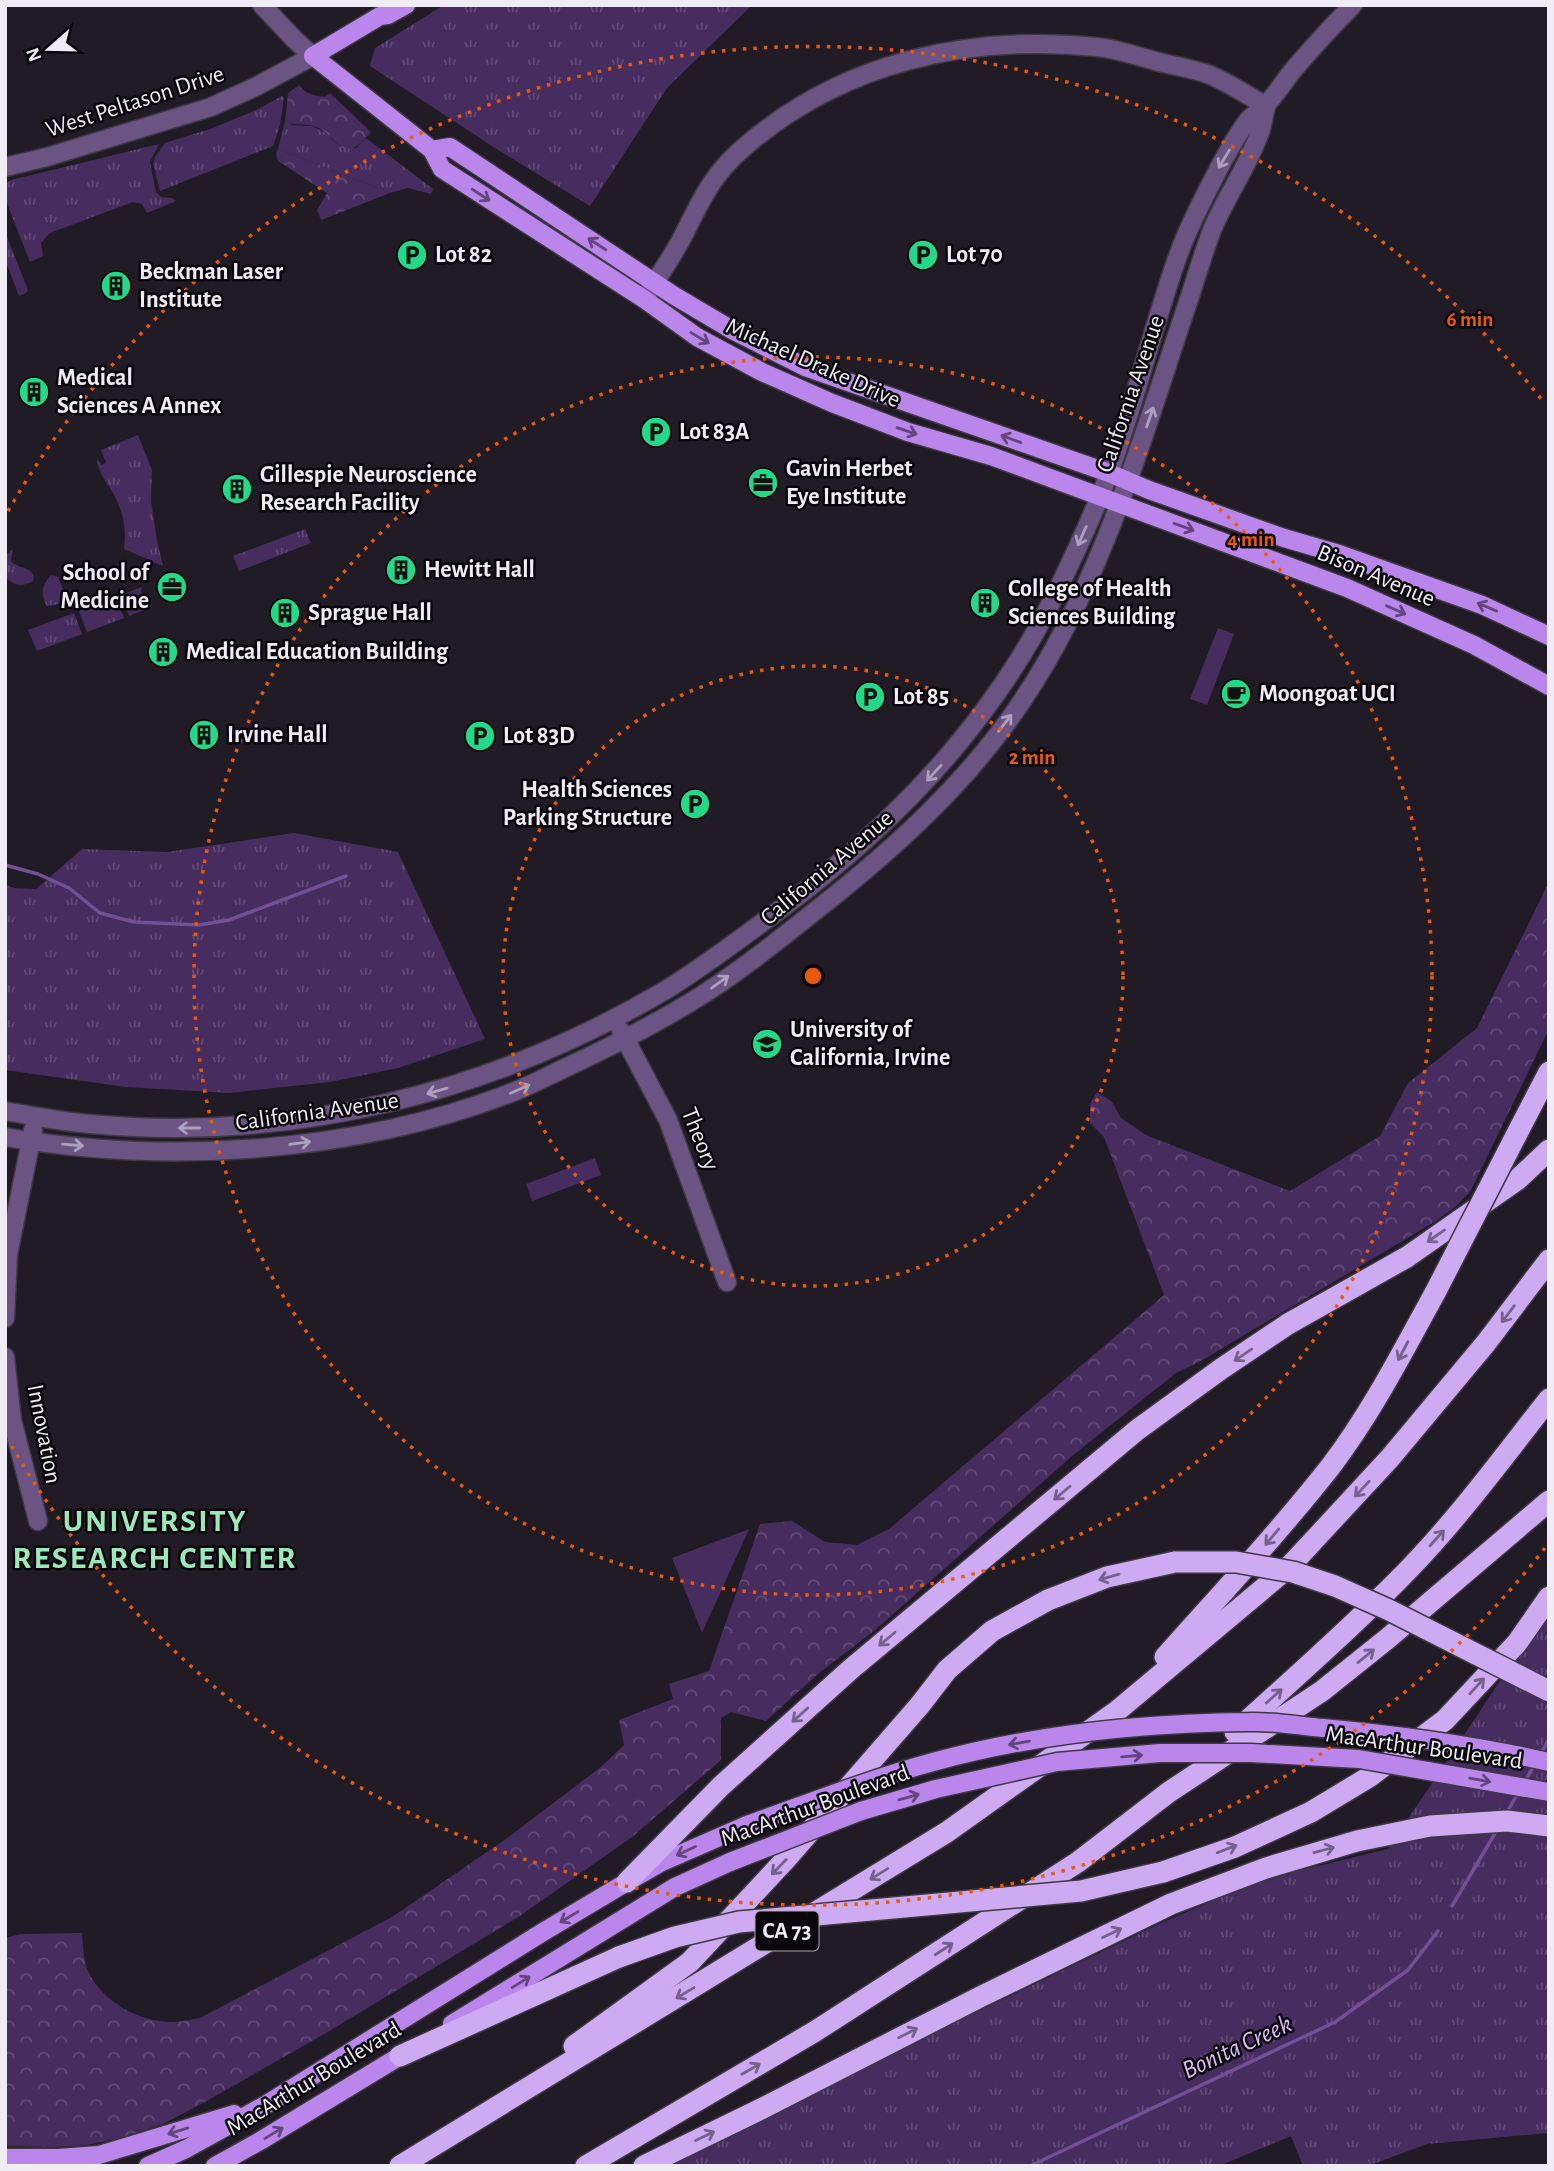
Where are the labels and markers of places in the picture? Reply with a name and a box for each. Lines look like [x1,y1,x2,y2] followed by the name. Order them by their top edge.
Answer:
[395,238,429,272] parking icon: Lot 82
[906,238,940,272] parking icon: Lot 70
[435,243,492,267] place label: Lot 82
[946,243,1003,267] place label: Lot 70
[139,260,284,312] place label: Beckman Laser Institute
[99,269,133,303] building icon: Beckman Laser Institute
[57,366,221,418] place label: Medical Sciences A Annex
[17,375,51,409] building icon: Medical Sciences A Annex
[639,415,673,449] parking icon: Lot 83A
[679,420,750,444] place label: Lot 83A
[786,457,912,509] place label: Gavin Herbet Eye Institute
[260,463,477,515] place label: Gillespie Neuroscience Research Facility
[746,466,780,500] office icon: Gavin Herbet Eye Institute
[220,472,254,506] building icon: Gillespie Neuroscience Research Facility
[384,553,418,587] building icon: Hewitt Hall
[424,558,535,582] place label: Hewitt Hall
[61,561,151,613] place label: School of Medicine
[155,570,189,604] office icon: School of Medicine
[1008,577,1176,629] place label: College of Health Sciences Building
[968,586,1002,620] building icon: College of Health Sciences Building
[268,596,302,630] building icon: Sprague Hall
[308,601,432,625] place label: Sprague Hall
[146,635,180,669] building icon: Medical Education Building
[186,640,449,664] place label: Medical Education Building
[1219,677,1253,711] cafe icon: Moongoat UCI
[853,680,887,714] parking icon: Lot 85
[1259,682,1396,706] place label: Moongoat UCI
[893,685,949,709] place label: Lot 85
[187,718,221,752] building icon: Irvine Hall
[463,719,497,753] parking icon: Lot 83D
[227,723,328,747] place label: Irvine Hall
[503,724,575,748] place label: Lot 83D
[503,778,672,830] place label: Health Sciences Parking Structure
[678,787,712,821] parking icon: Health Sciences Parking Structure
[801,964,825,988] centre of rings
[790,1018,950,1070] place label: University of California, Irvine
[750,1027,784,1061] school or university icon: University of California, Irvine

